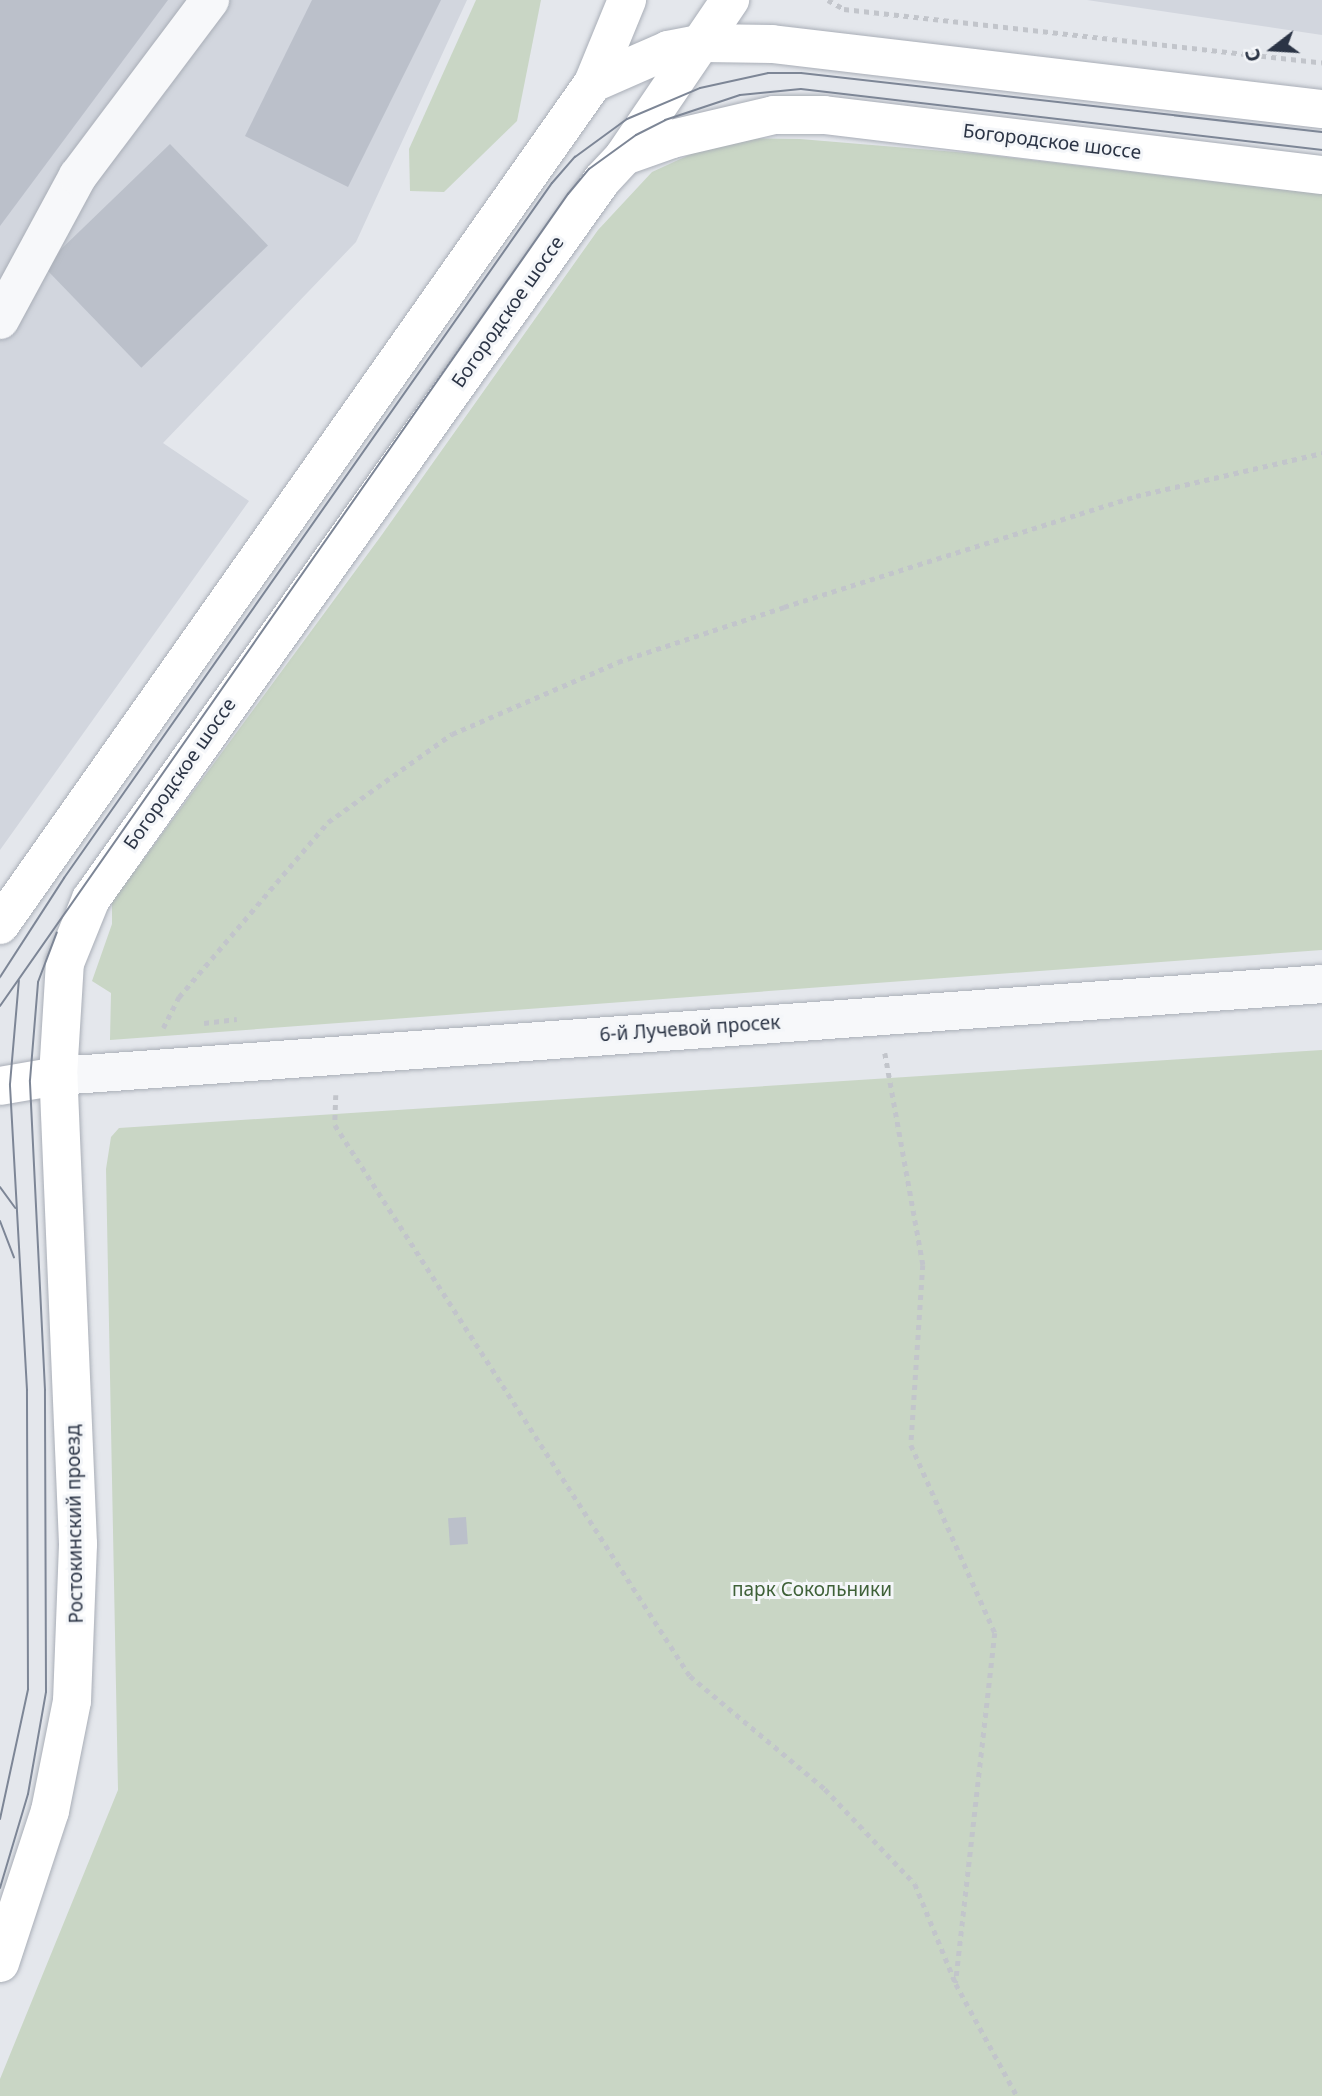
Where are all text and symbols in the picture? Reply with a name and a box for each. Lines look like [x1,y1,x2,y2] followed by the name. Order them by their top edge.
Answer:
[1238,14,1308,84] north arrow
[1239,45,1267,65] text: С
[962,120,1142,164] street label: Богородское шоссе
[447,232,569,392] street label: Богородское шоссе
[119,694,241,854] street label: Богородское шоссе
[599,1011,781,1047] street label: 6-й Лучевой просек
[62,1424,88,1624] street label: Ростокинский проезд
[732,1579,892,1601] park label: парк Сокольники

